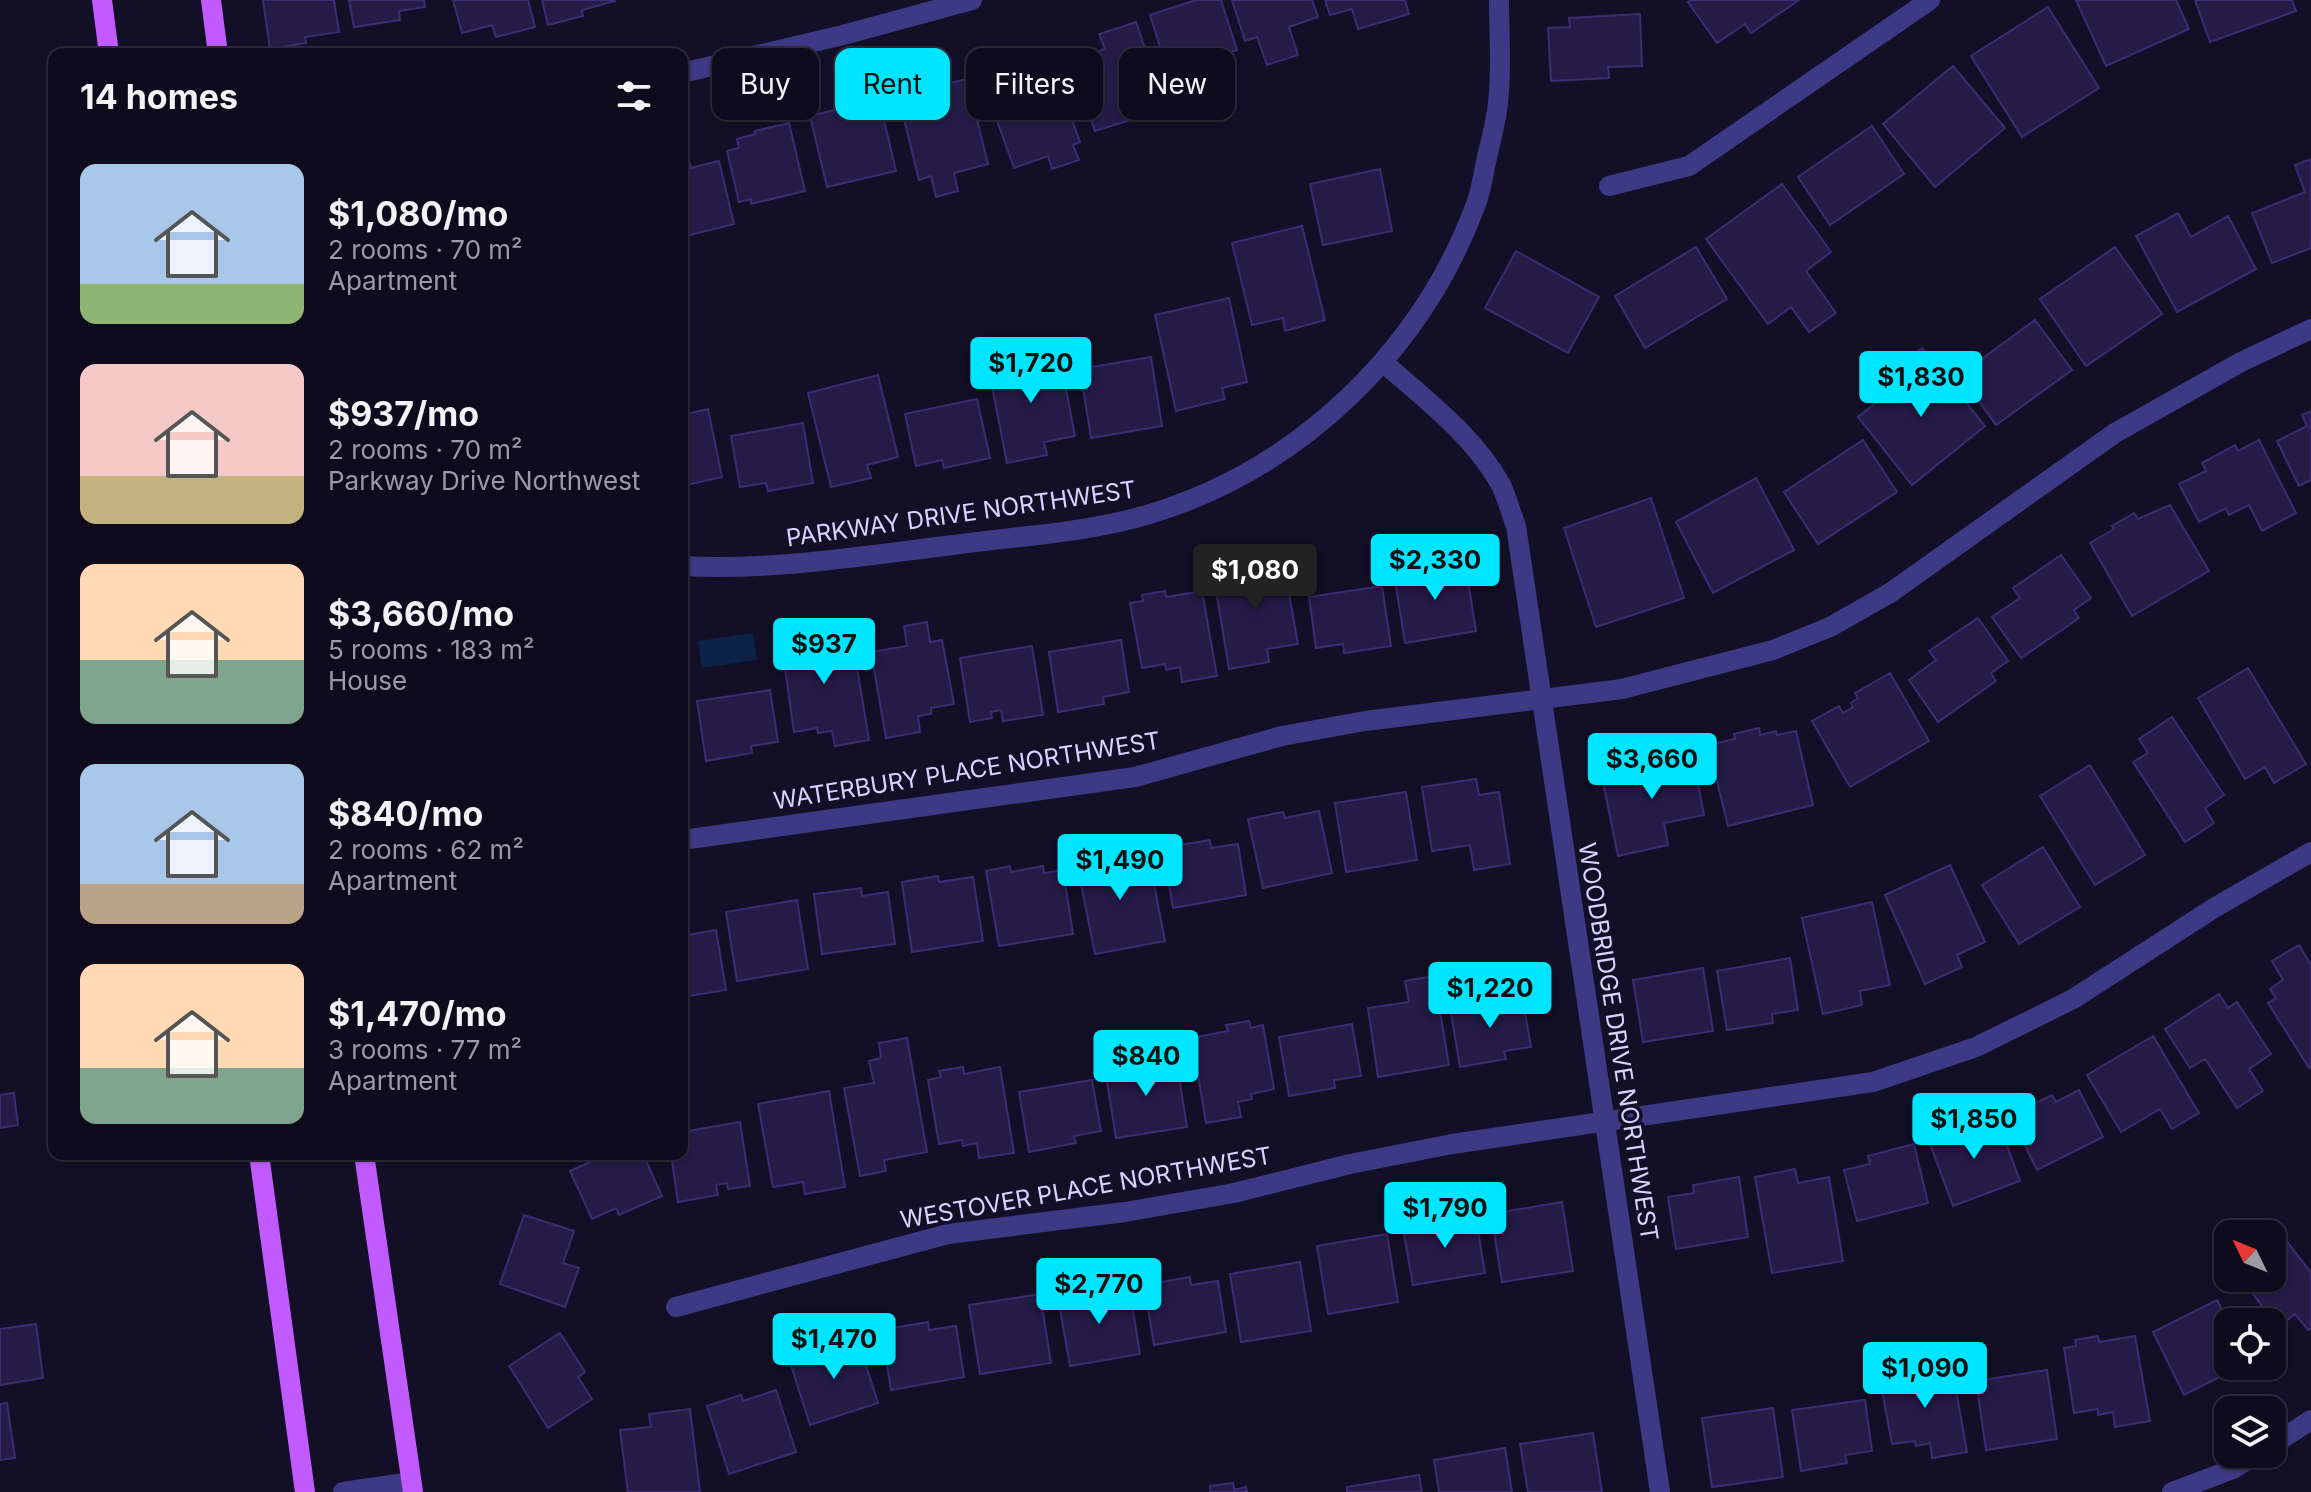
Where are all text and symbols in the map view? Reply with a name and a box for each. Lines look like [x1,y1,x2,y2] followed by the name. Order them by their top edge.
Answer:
[712,48,819,120] chip: Buy
[835,48,950,120] chip: Rent
[966,48,1103,120] chip: Filters
[1119,48,1235,120] chip: New
[612,74,656,118] icon: filters
[80,76,238,117] text: 14 homes
[328,193,508,234] text: $1,080/mo
[144,196,240,292] icon: home
[328,234,523,265] text: 2 rooms · 70 m²
[328,265,457,296] text: Apartment
[966,337,1096,405] pin: $1,720
[988,347,1074,378] text: $1,720
[1856,351,1986,419] pin: $1,830
[1877,361,1965,392] text: $1,830
[328,393,479,434] text: $937/mo
[144,396,240,492] icon: home
[328,434,523,465] text: 2 rooms · 70 m²
[328,465,640,496] text: Parkway Drive Northwest
[784,475,1138,552] street label: PARKWAY DRIVE NORTHWEST
[1370,534,1500,602] pin: $2,330
[1190,544,1320,612] pin: $1,080
[1389,544,1481,575] text: $2,330
[1211,554,1299,585] text: $1,080
[328,593,514,634] text: $3,660/mo
[144,596,240,692] icon: home
[777,618,871,686] pin: $937
[791,628,857,659] text: $937
[328,634,535,665] text: 5 rooms · 183 m²
[328,665,407,696] text: House
[771,726,1162,815] street label: WATERBURY PLACE NORTHWEST
[1587,733,1717,801] pin: $3,660
[1606,743,1698,774] text: $3,660
[328,793,483,834] text: $840/mo
[144,796,240,892] icon: home
[328,834,524,865] text: 2 rooms · 62 m²
[1055,834,1185,902] pin: $1,490
[1573,841,1664,1243] street label: WOODBRIDGE DRIVE NORTHWEST
[1076,844,1164,875] text: $1,490
[328,865,457,896] text: Apartment
[1425,962,1555,1030] pin: $1,220
[1446,972,1534,1003] text: $1,220
[328,993,507,1034] text: $1,470/mo
[144,996,240,1092] icon: home
[1099,1030,1193,1098] pin: $840
[328,1034,522,1065] text: 3 rooms · 77 m²
[1111,1040,1181,1071] text: $840
[328,1065,457,1096] text: Apartment
[1909,1093,2039,1161] pin: $1,850
[1930,1103,2018,1134] text: $1,850
[898,1141,1274,1234] street label: WESTOVER PLACE NORTHWEST
[1380,1182,1510,1250] pin: $1,790
[1402,1192,1488,1223] text: $1,790
[2214,1220,2286,1292] north arrow
[2214,1220,2286,1468] map controls
[1034,1258,1164,1326] pin: $2,770
[1054,1268,1144,1299] text: $2,770
[2214,1308,2286,1380] button: locate
[769,1313,899,1381] pin: $1,470
[791,1323,877,1354] text: $1,470
[1860,1342,1990,1410] pin: $1,090
[1881,1352,1969,1383] text: $1,090
[2214,1396,2286,1468] button: layers

